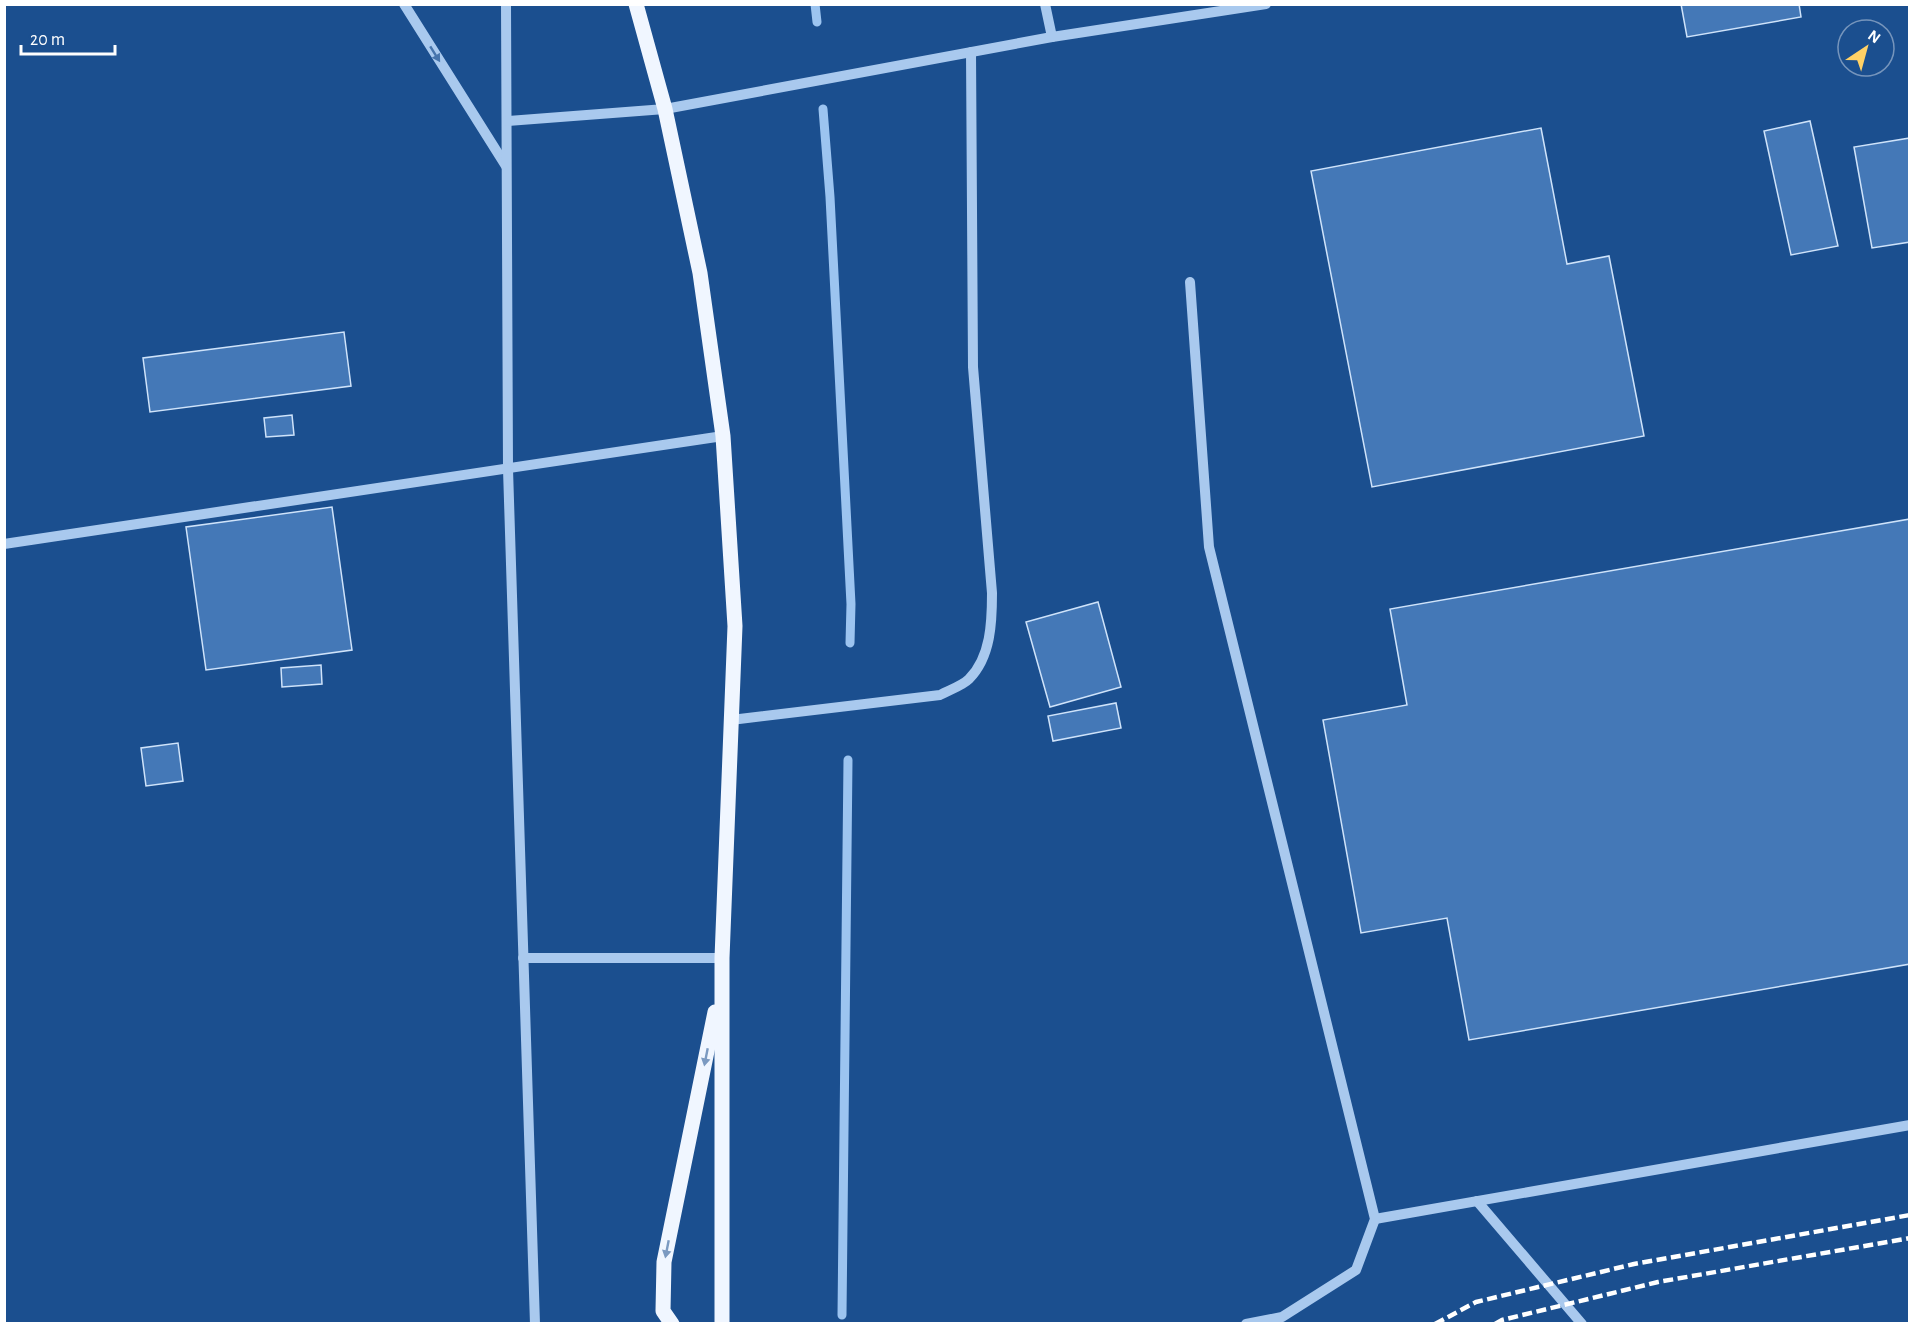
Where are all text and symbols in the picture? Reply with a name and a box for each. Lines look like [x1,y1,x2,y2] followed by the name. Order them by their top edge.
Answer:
[21,18,116,56] scale bar
[1836,18,1896,78] north arrow
[1865,27,1883,46] text: N
[30,31,65,49] text: 20 m
[429,46,440,62] one-way arrow
[701,1048,710,1067] one-way arrow
[662,1239,671,1258] one-way arrow

